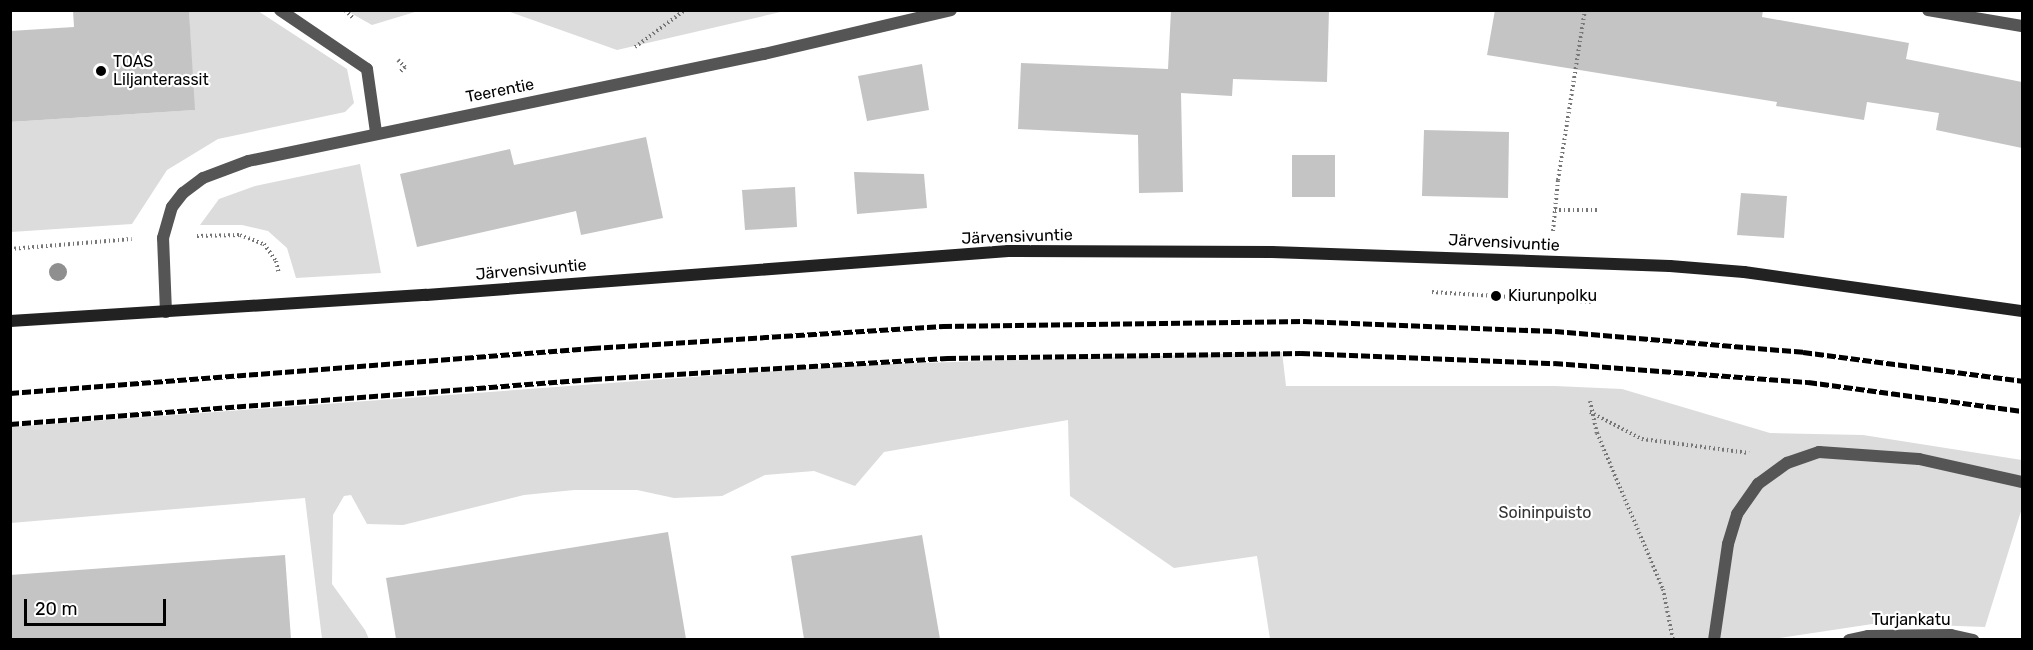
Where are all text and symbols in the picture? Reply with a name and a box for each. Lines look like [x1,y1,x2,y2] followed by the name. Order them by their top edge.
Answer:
[113,52,209,90] place label: TOAS Liljanterassit
[94,64,108,78] marker: TOAS Liljanterassit
[464,75,536,107] street label: Teerentie
[961,225,1073,249] street label: Järvensivuntie
[1448,230,1560,256] street label: Järvensivuntie
[475,256,587,284] street label: Järvensivuntie
[1508,286,1597,306] place label: Kiurunpolku
[1489,289,1503,303] marker: Kiurunpolku
[1499,503,1591,523] park label: Soininpuisto
[27,587,170,625] scale bar
[35,598,77,620] text: 20 m
[1871,610,1951,630] street label: Turjankatu

